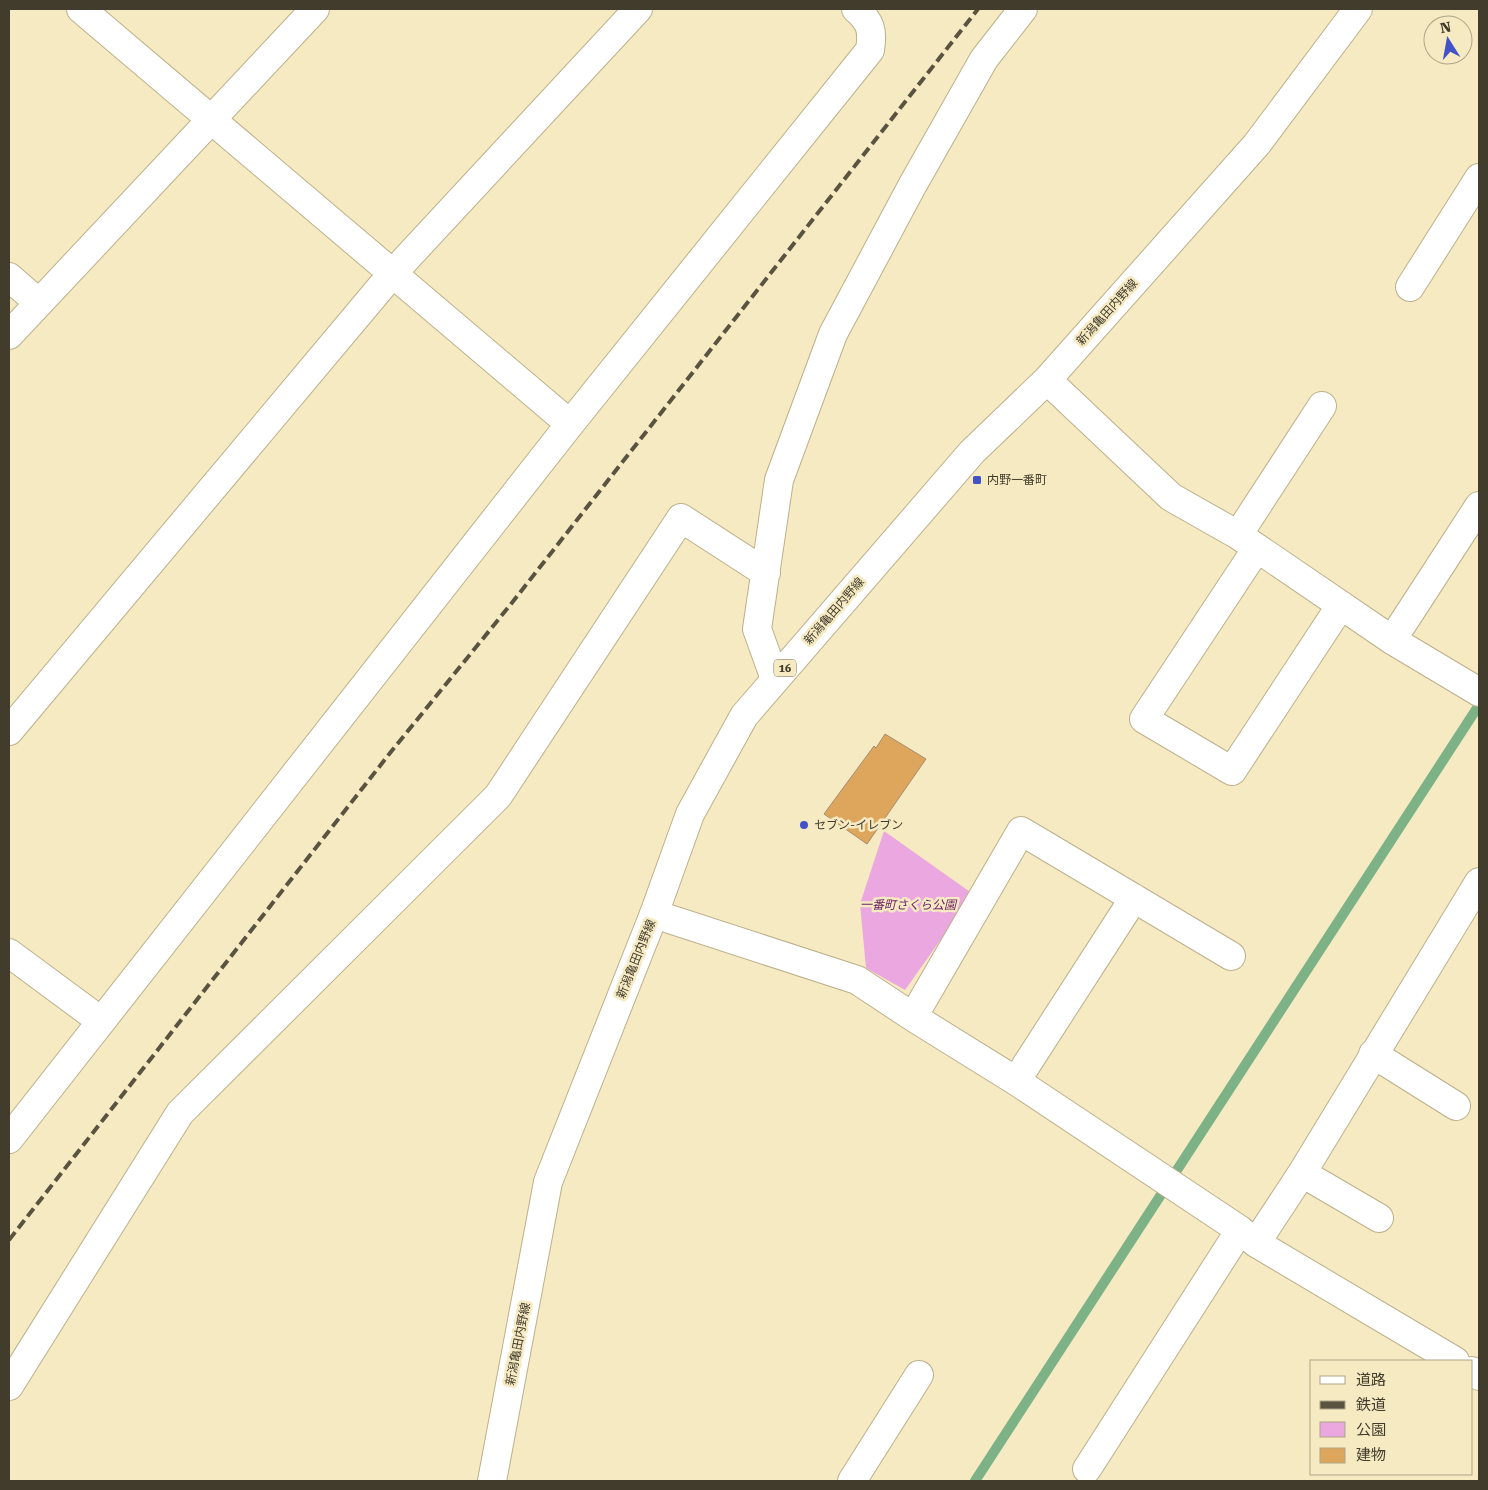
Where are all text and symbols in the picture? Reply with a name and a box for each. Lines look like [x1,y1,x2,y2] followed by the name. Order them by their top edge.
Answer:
[1423,15,1473,65] north arrow
[1439,18,1453,36] text: N
[1074,276,1140,348] street label: 新潟亀田内野線
[987,473,1047,487] place label: 内野一番町
[971,474,983,486] marker: 内野一番町
[801,575,867,647] street label: 新潟亀田内野線
[774,660,796,676] road number: 16
[814,818,903,832] place label: セブン-イレブン
[798,819,810,831] marker: セブン-イレブン
[860,898,958,912] park label: 一番町さくら公園
[614,917,658,1001] street label: 新潟亀田内野線
[503,1301,533,1387] street label: 新潟亀田内野線
[1310,1360,1473,1475] legend
[1356,1371,1386,1389] text: 道路
[1356,1396,1386,1414] text: 鉄道
[1356,1421,1386,1439] text: 公園
[1356,1446,1386,1464] text: 建物

